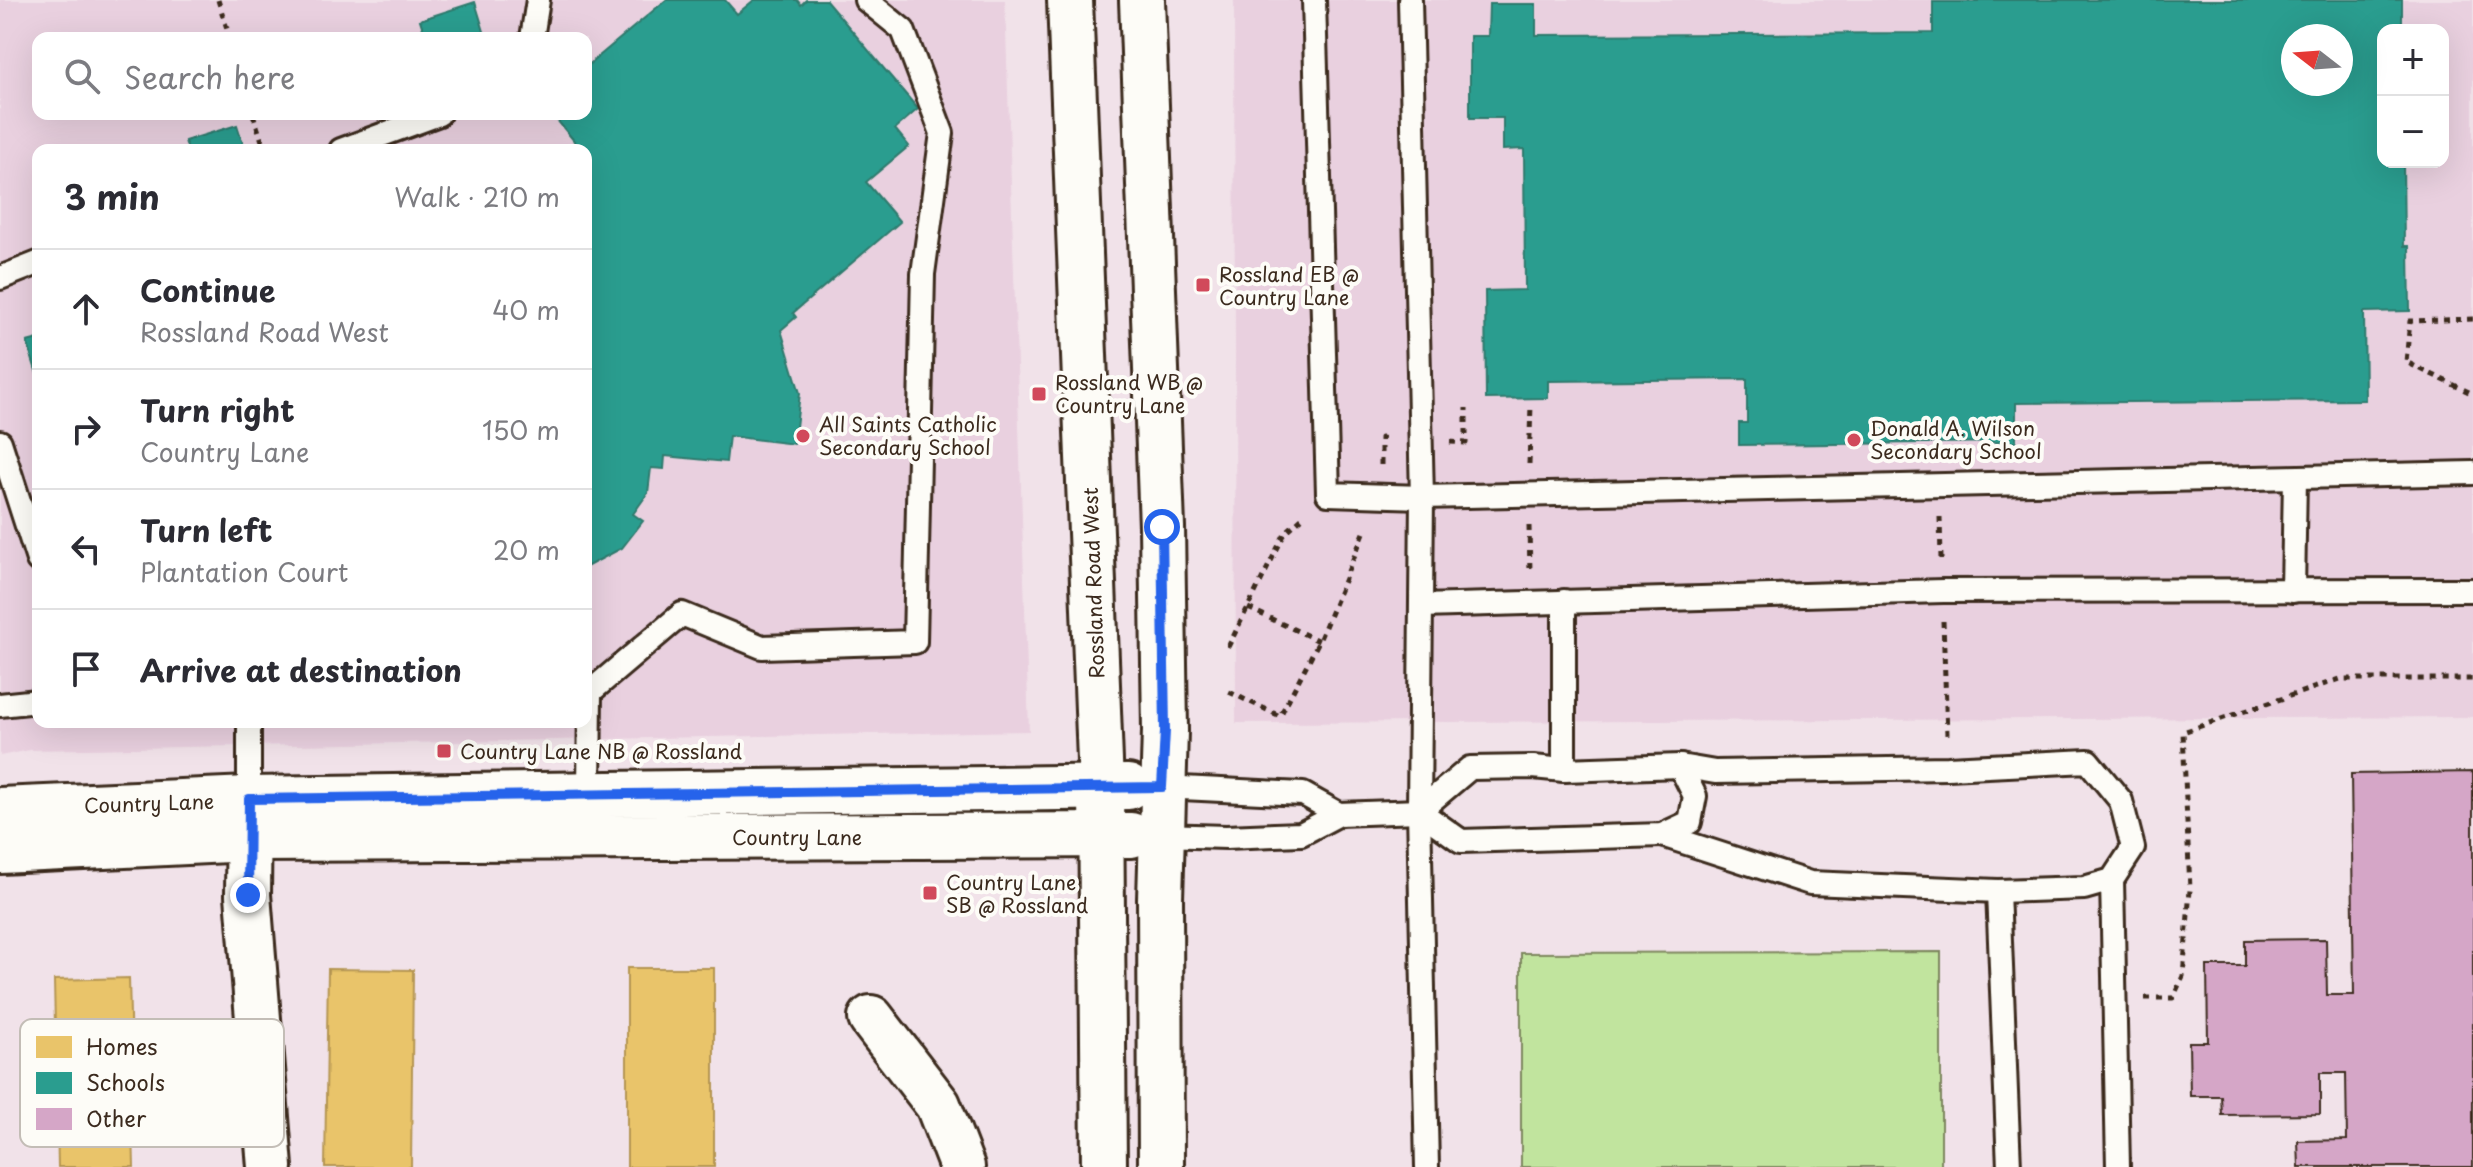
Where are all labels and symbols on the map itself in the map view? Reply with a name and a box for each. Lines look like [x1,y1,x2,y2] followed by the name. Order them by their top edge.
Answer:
[2281,24,2353,96] north arrow
[1219,259,1359,312] place label: Rossland EB @ Country Lane
[1194,276,1212,294] marker: Rossland EB @ Country Lane
[1055,367,1203,420] place label: Rossland WB @ Country Lane
[1030,385,1048,403] marker: Rossland WB @ Country Lane
[819,409,997,462] place label: All Saints Catholic Secondary School
[1870,413,2042,466] place label: Donald A. Wilson Secondary School
[794,427,812,445] marker: All Saints Catholic Secondary School
[1845,431,1863,449] marker: Donald A. Wilson Secondary School
[1075,487,1111,679] street label: Rossland Road West
[1144,509,1180,545] route start
[460,736,742,766] place label: Country Lane NB @ Rossland
[435,742,453,760] marker: Country Lane NB @ Rossland
[83,786,215,820] street label: Country Lane
[732,822,862,852] street label: Country Lane
[946,867,1088,920] place label: Country Lane SB @ Rossland
[230,877,266,913] route end
[921,884,939,902] marker: Country Lane SB @ Rossland
[20,1019,284,1147] legend
[86,1029,157,1062] text: Homes
[86,1065,165,1098] text: Schools
[86,1101,147,1134] text: Other

